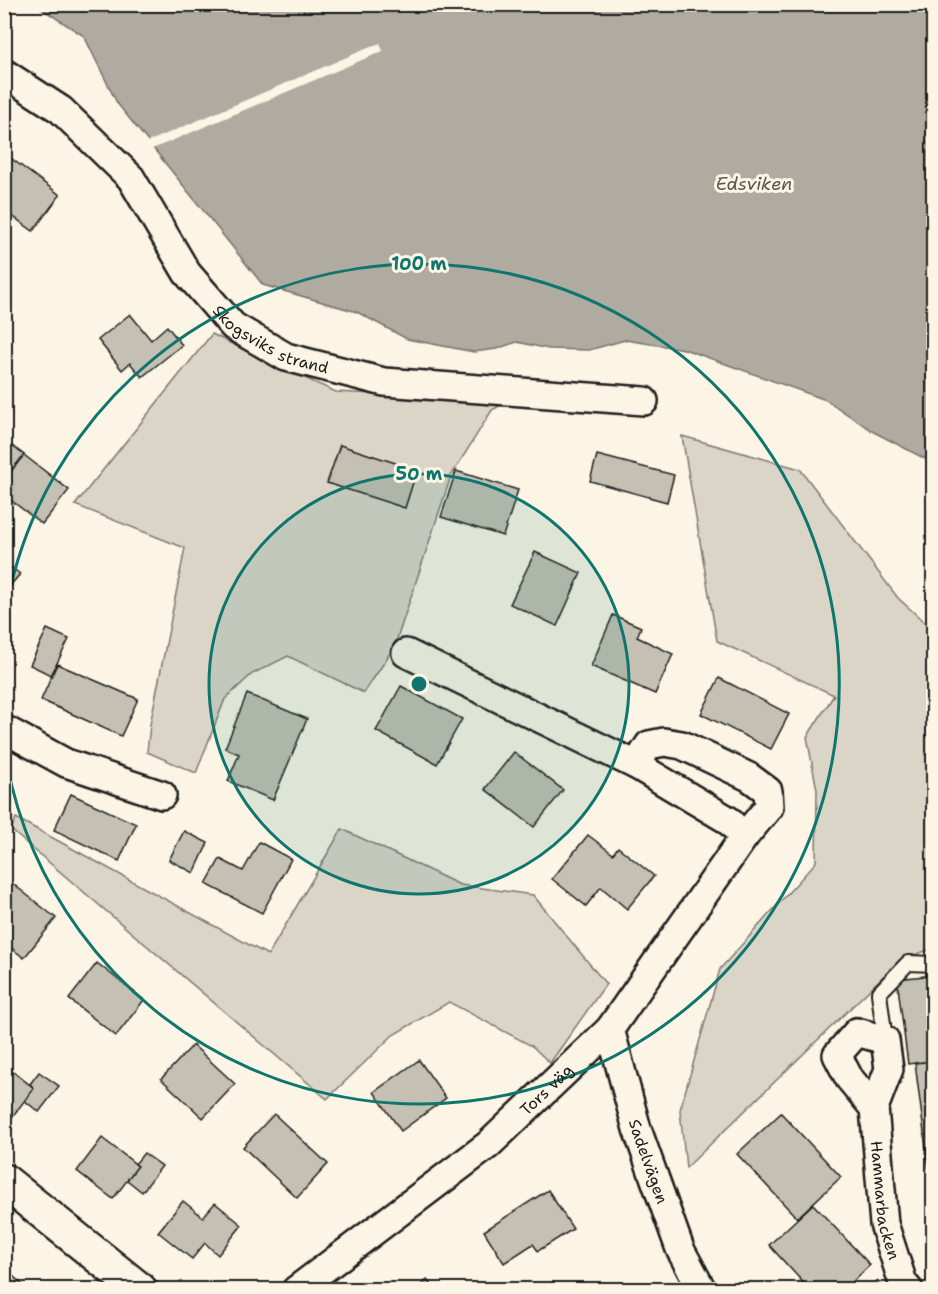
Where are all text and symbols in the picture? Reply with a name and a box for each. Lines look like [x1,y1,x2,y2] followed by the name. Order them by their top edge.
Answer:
[716,172,792,196] water label: Edsviken
[391,252,447,276] text: 100 m
[209,300,331,378] street label: Skogsviks strand
[396,462,443,486] text: 50 m
[409,674,429,694] centre of rings
[515,1059,577,1120] street label: Tors väg
[624,1117,673,1207] street label: Sadelvägen
[866,1140,905,1262] street label: Hammarbacken

